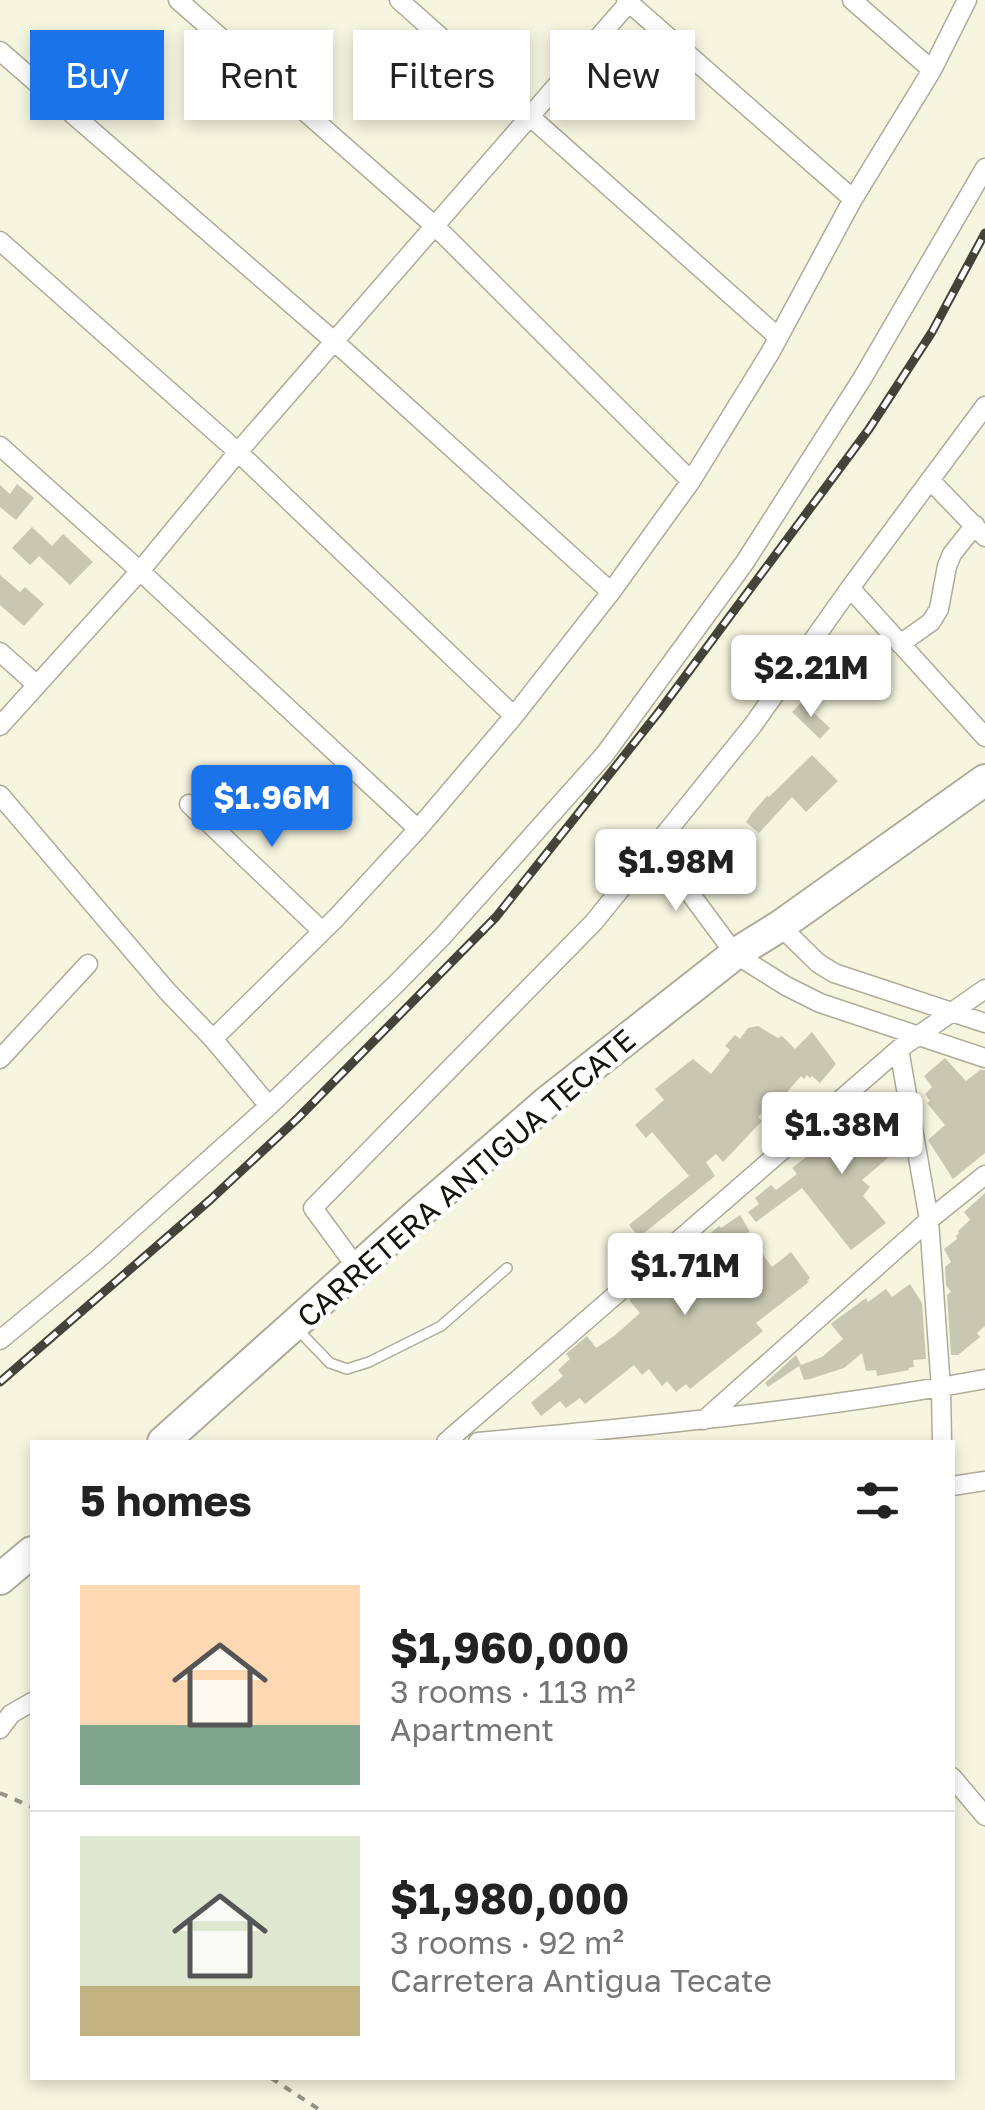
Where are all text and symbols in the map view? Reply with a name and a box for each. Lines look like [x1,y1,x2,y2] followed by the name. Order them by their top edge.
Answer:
[30,30,164,120] chip: Buy
[184,30,333,120] chip: Rent
[353,30,530,120] chip: Filters
[550,30,695,120] chip: New
[730,635,892,720] pin: $2.21M
[753,648,869,686] text: $2.21M
[191,765,353,850] pin: $1.96M
[213,778,331,816] text: $1.96M
[595,829,757,914] pin: $1.98M
[617,842,735,880] text: $1.98M
[290,1021,642,1335] street label: CARRETERA ANTIGUA TECATE
[761,1092,923,1177] pin: $1.38M
[784,1105,900,1143] text: $1.38M
[604,1233,766,1318] pin: $1.71M
[630,1246,740,1284] text: $1.71M
[850,1473,905,1528] icon: filters
[80,1475,252,1525] text: 5 homes
[390,1622,629,1672] text: $1,960,000
[160,1625,280,1745] icon: home
[390,1672,636,1710] text: 3 rooms · 113 m²
[390,1710,554,1748] text: Apartment
[390,1873,629,1923] text: $1,980,000
[160,1876,280,1996] icon: home
[390,1923,624,1961] text: 3 rooms · 92 m²
[390,1961,772,1999] text: Carretera Antigua Tecate

